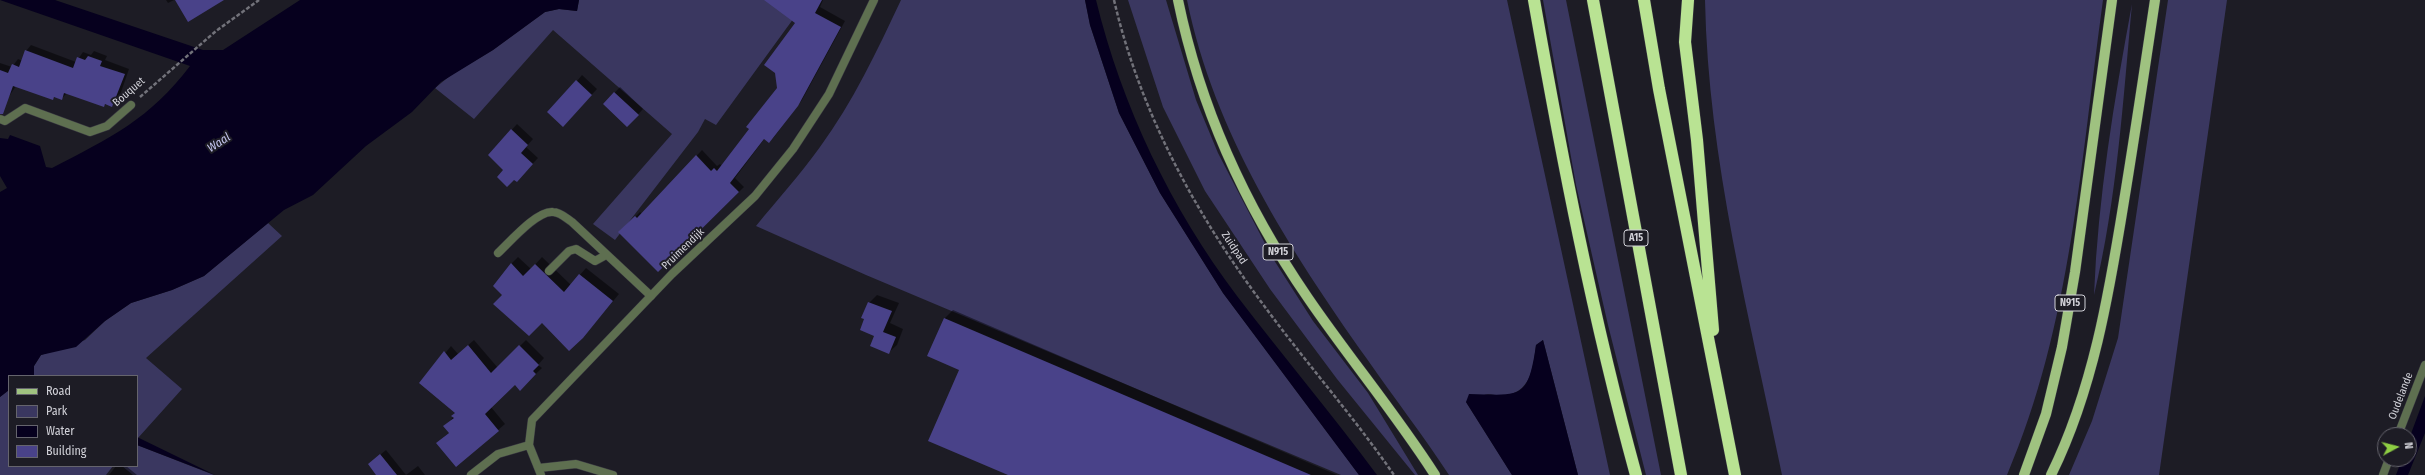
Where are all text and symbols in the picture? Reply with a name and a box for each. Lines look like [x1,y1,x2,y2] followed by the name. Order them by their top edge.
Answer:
[110,74,148,110] street label: Bouquet
[205,130,233,156] water label: Waal
[659,225,707,273] street label: Pruimendijk
[1218,229,1250,267] street label: Zuidpad
[1624,230,1648,246] road number: A15
[1263,244,1293,260] road number: N915
[2055,295,2085,311] road number: N915
[2386,371,2416,421] street label: Oudelande
[8,375,138,467] legend
[46,384,71,398] text: Road
[46,404,67,418] text: Park
[46,424,74,438] text: Water
[2377,427,2417,467] north arrow
[2402,442,2415,450] text: N
[46,444,86,458] text: Building

